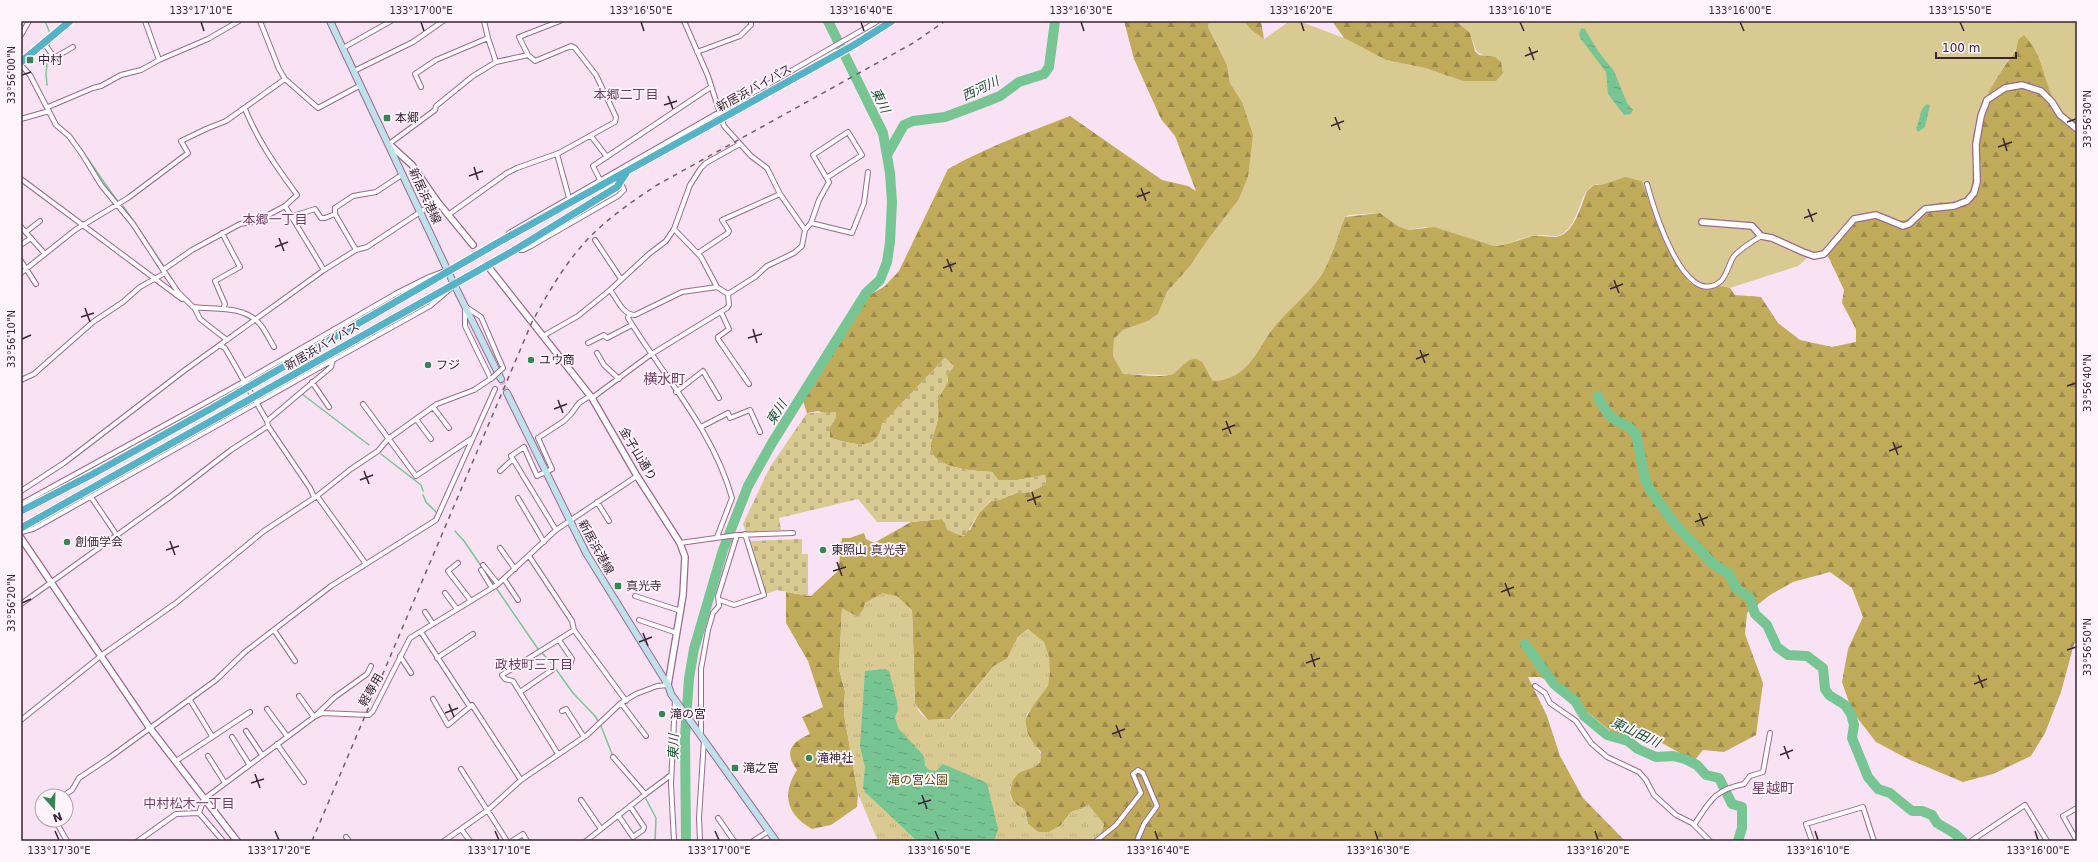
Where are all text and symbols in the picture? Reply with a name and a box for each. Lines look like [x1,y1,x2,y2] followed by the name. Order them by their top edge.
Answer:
[169,5,233,16] text: 133°17'10"E
[389,5,453,16] text: 133°17'00"E
[609,5,673,16] text: 133°16'50"E
[829,5,893,16] text: 133°16'40"E
[1049,5,1113,16] text: 133°16'30"E
[1269,5,1333,16] text: 133°16'20"E
[1488,5,1552,16] text: 133°16'10"E
[1708,5,1772,16] text: 133°16'00"E
[1928,5,1992,16] text: 133°15'50"E
[1936,34,2016,60] scale bar
[1942,41,1980,55] text: 100 m
[6,46,17,104] text: 33°56'00"N
[38,53,63,67] place label: 中村
[25,55,35,65] marker: 中村
[714,62,794,114] street label: 新居浜バイパス
[959,73,1003,103] water label: 西河川
[868,85,894,117] water label: 東川
[593,87,659,102] district label: 本郷二丁目
[2082,90,2093,148] text: 33°56'30"N
[395,111,419,125] place label: 本郷
[382,113,392,123] marker: 本郷
[406,166,444,226] street label: 新居浜港線
[242,212,308,227] district label: 本郷一丁目
[6,310,17,368] text: 33°56'10"N
[282,319,362,373] street label: 新居浜バイパス
[539,353,575,367] place label: ユウ商
[2082,354,2093,412] text: 33°56'40"N
[526,355,536,365] marker: ユウ商
[436,358,460,372] place label: フジ
[423,360,433,370] marker: フジ
[643,371,685,387] district label: 横水町
[763,396,791,427] water label: 東川
[617,425,659,483] street label: 金子山通り
[575,517,617,577] street label: 新居浜港線
[75,535,123,549] place label: 創価学会
[62,537,72,547] marker: 創価学会
[831,543,907,557] place label: 東照山 真光寺
[818,545,828,555] marker: 東照山 真光寺
[6,574,17,632] text: 33°56'20"N
[626,579,662,593] place label: 真光寺
[613,581,623,591] marker: 真光寺
[2082,618,2093,676] text: 33°56'50"N
[495,657,573,672] district label: 政枝町三丁目
[356,671,386,709] street label: 軽専用
[670,707,706,721] place label: 滝の宮
[657,709,667,719] marker: 滝の宮
[1609,715,1664,751] water label: 東山田川
[666,732,681,760] water label: 東川
[817,751,853,765] place label: 滝神社
[804,753,814,763] marker: 滝神社
[743,761,779,775] place label: 滝之宮
[730,763,740,773] marker: 滝之宮
[888,773,948,787] park label: 滝の宮公園
[1752,780,1794,796] district label: 星越町
[34,788,74,828] north arrow
[143,796,235,811] district label: 中村松木一丁目
[51,809,64,825] text: N
[27,845,91,856] text: 133°17'30"E
[247,845,311,856] text: 133°17'20"E
[467,845,531,856] text: 133°17'10"E
[687,845,751,856] text: 133°17'00"E
[907,845,971,856] text: 133°16'50"E
[1126,845,1190,856] text: 133°16'40"E
[1346,845,1410,856] text: 133°16'30"E
[1566,845,1630,856] text: 133°16'20"E
[1786,845,1850,856] text: 133°16'10"E
[2006,845,2070,856] text: 133°16'00"E

